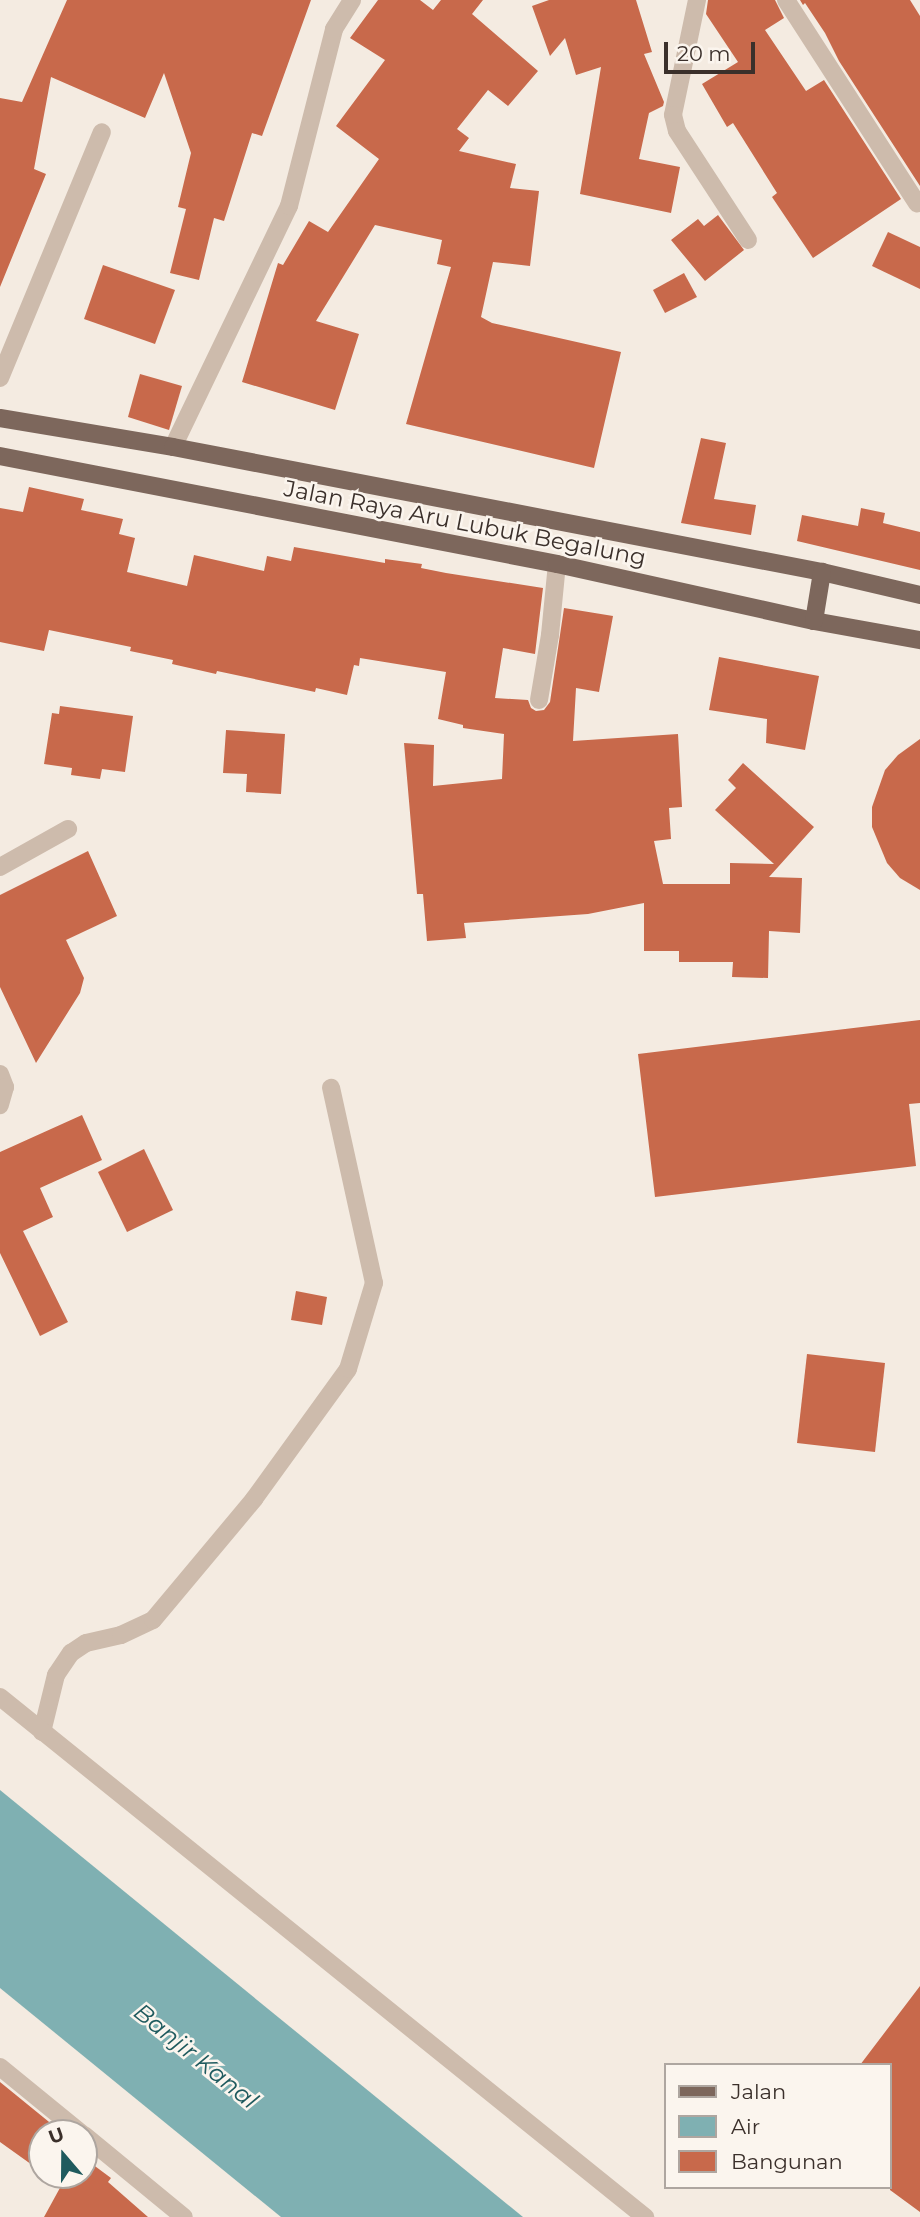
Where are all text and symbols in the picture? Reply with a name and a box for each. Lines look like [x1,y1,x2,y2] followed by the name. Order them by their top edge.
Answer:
[668,28,759,72] scale bar
[677,41,731,66] text: 20 m
[282,474,648,572] street label: Jalan Raya Aru Lubuk Begalung
[128,1997,264,2115] water label: Banjir Kanal
[664,2063,892,2189] legend
[731,2079,786,2104] text: Jalan
[731,2114,760,2139] text: Air
[28,2119,98,2189] north arrow
[45,2122,67,2149] text: U
[731,2149,843,2174] text: Bangunan

